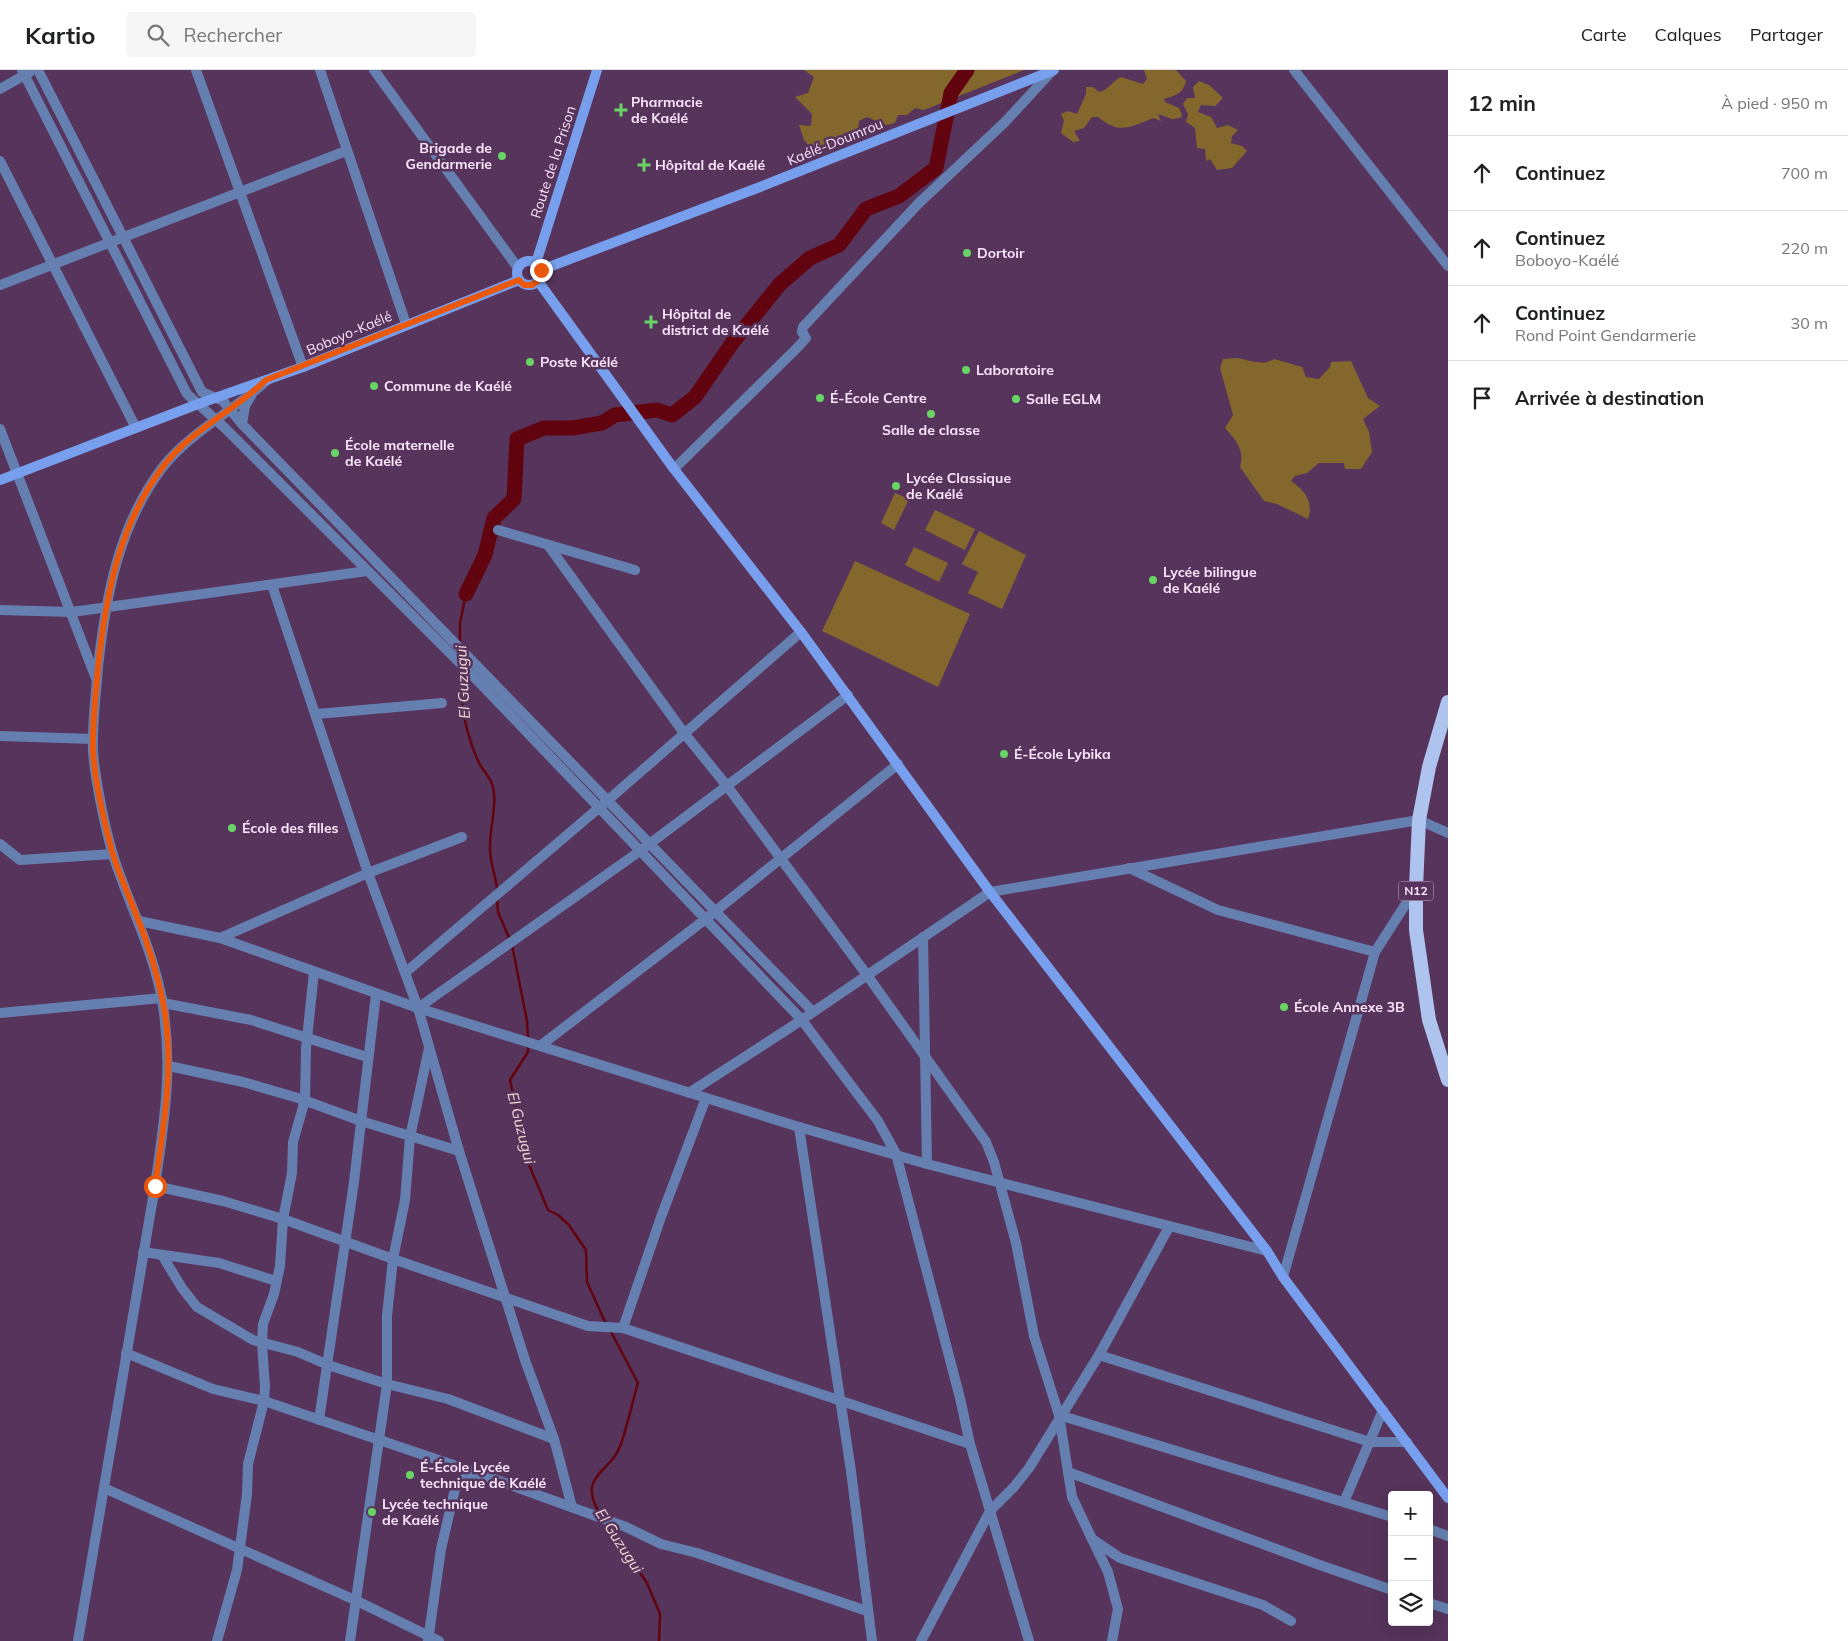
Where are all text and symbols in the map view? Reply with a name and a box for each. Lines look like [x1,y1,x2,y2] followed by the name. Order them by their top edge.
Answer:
[126,12,476,57] search box
[25,20,96,50] text: Kartio
[144,21,172,49] icon: search
[184,23,282,47] text: Rechercher
[1581,23,1627,46] text: Carte
[1655,23,1722,46] text: Calques
[1750,23,1823,46] text: Partager
[1468,90,1536,116] text: 12 min
[631,93,703,127] place label: Pharmacie de Kaélé
[1721,93,1828,113] text: À pied · 950 m
[526,103,580,221] street label: Route de la Prison
[615,104,627,116] marker: Pharmacie de Kaélé
[784,115,886,169] street label: Kaélé-Doumrou
[406,139,492,173] place label: Brigade de Gendarmerie
[496,150,508,162] marker: Brigade de Gendarmerie
[655,156,765,174] place label: Hôpital de Kaélé
[637,158,651,172] marker: Hôpital de Kaélé
[1468,159,1496,187] icon: ahead
[1515,161,1605,185] text: Continuez
[1781,163,1828,183] text: 700 m
[1515,226,1605,250] text: Continuez
[1468,234,1496,262] icon: ahead
[1781,238,1828,258] text: 220 m
[977,244,1025,262] place label: Dortoir
[961,247,973,259] marker: Dortoir
[1515,250,1619,270] text: Boboyo-Kaélé
[530,259,553,282] route end
[1515,301,1605,325] text: Continuez
[662,305,769,339] place label: Hôpital de district de Kaélé
[304,307,394,359] street label: Boboyo-Kaélé
[1468,309,1496,337] icon: ahead
[1791,313,1828,333] text: 30 m
[644,315,658,329] marker: Hôpital de district de Kaélé
[1515,325,1696,345] text: Rond Point Gendarmerie
[540,353,618,371] place label: Poste Kaélé
[524,356,536,368] marker: Poste Kaélé
[976,361,1054,379] place label: Laboratoire
[960,364,972,376] marker: Laboratoire
[384,377,512,395] place label: Commune de Kaélé
[368,380,380,392] marker: Commune de Kaélé
[1468,384,1496,412] icon: arrive
[1515,386,1704,410] text: Arrivée à destination
[830,389,927,407] place label: É-École Centre
[1026,390,1101,408] place label: Salle EGLM
[814,392,826,404] marker: É-École Centre
[1010,393,1022,405] marker: Salle EGLM
[925,408,937,420] marker: Salle de classe
[882,421,980,439] place label: Salle de classe
[345,436,455,470] place label: École maternelle de Kaélé
[329,447,341,459] marker: École maternelle de Kaélé
[906,469,1011,503] place label: Lycée Classique de Kaélé
[890,480,902,492] marker: Lycée Classique de Kaélé
[1163,563,1257,597] place label: Lycée bilingue de Kaélé
[1147,574,1159,586] marker: Lycée bilingue de Kaélé
[451,644,474,719] water label: El Guzugui
[1014,745,1111,763] place label: É-École Lybika
[998,748,1010,760] marker: É-École Lybika
[242,819,339,837] place label: École des filles
[226,822,238,834] marker: École des filles
[1398,881,1434,900] road number: N12
[1294,998,1405,1016] place label: École Annexe 3B
[1278,1001,1290,1013] marker: École Annexe 3B
[503,1090,540,1166] water label: El Guzugui
[144,1175,167,1198] route start
[420,1458,547,1492] place label: É-École Lycée technique de Kaélé
[404,1469,416,1481] marker: É-École Lycée technique de Kaélé
[1388,1491,1433,1626] map controls
[1388,1491,1433,1536] button: +
[382,1495,488,1529] place label: Lycée technique de Kaélé
[591,1505,648,1577] water label: El Guzugui
[366,1506,378,1518] marker: Lycée technique de Kaélé
[1388,1536,1433,1581] button: −
[1388,1581,1433,1626] button: layers

